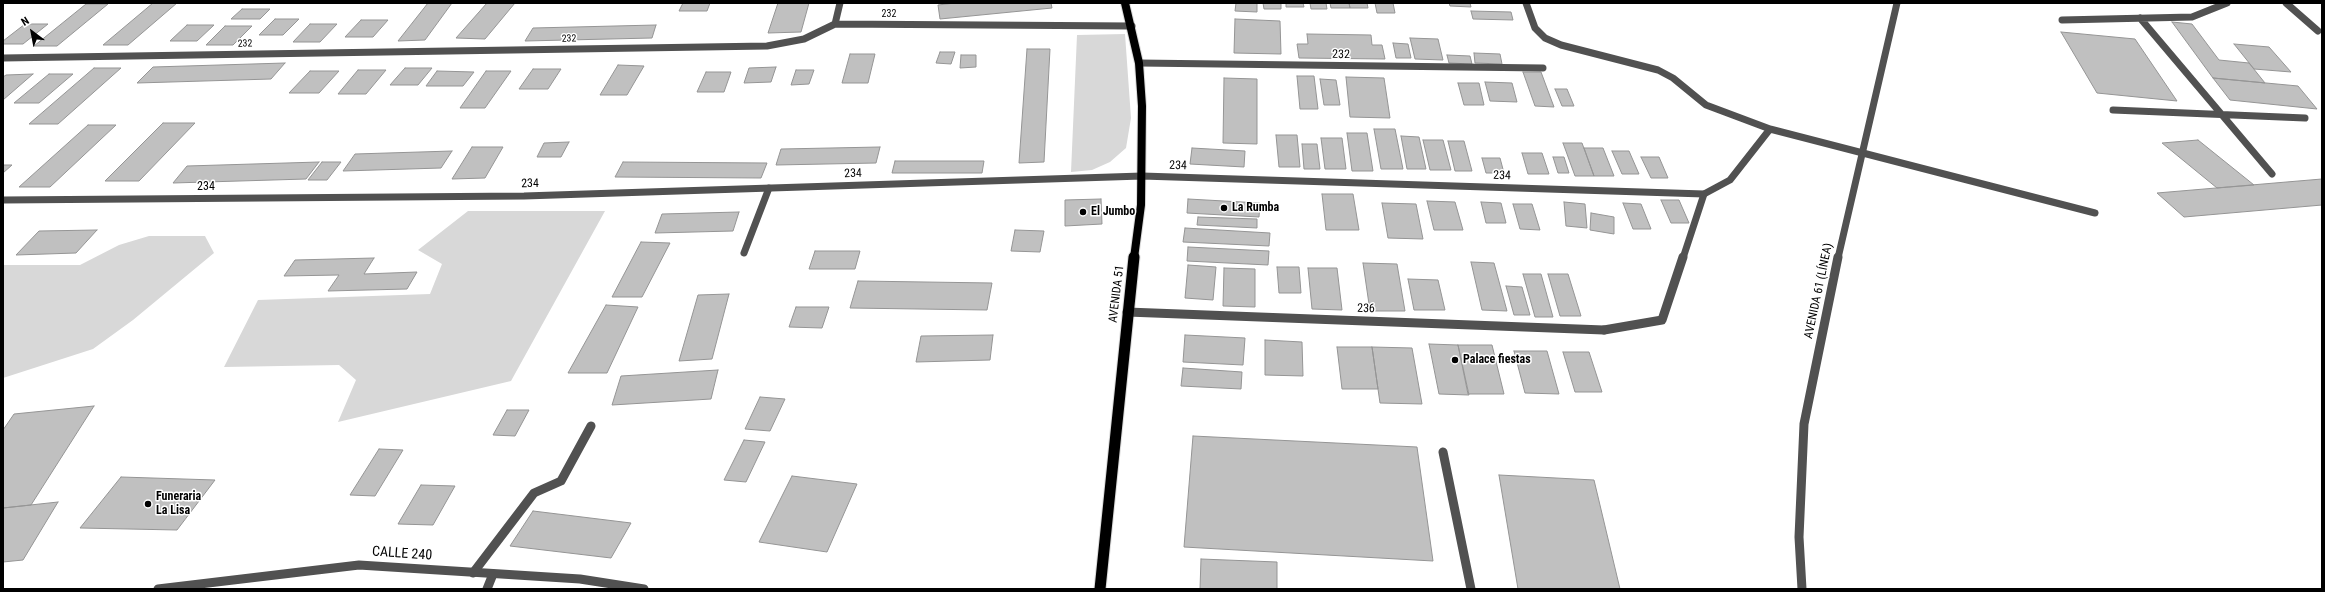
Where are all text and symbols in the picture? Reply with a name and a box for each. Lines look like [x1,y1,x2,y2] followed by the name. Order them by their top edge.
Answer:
[882,8,896,20] street label: 232
[12,12,52,52] north arrow
[19,14,32,29] text: N
[561,33,577,45] street label: 232
[237,38,253,50] street label: 232
[1332,48,1350,62] street label: 232
[1169,158,1187,174] street label: 234
[844,166,862,182] street label: 234
[1493,168,1511,184] street label: 234
[521,177,539,191] street label: 234
[197,180,215,194] street label: 234
[1232,201,1279,215] place label: La Rumba
[1219,203,1229,213] marker: La Rumba
[1091,205,1135,219] place label: El Jumbo
[1078,207,1088,217] marker: El Jumbo
[1802,242,1836,340] street label: AVENIDA 61 (LÍNEA)
[1106,264,1128,324] street label: AVENIDA 51
[1357,301,1375,317] street label: 236
[1463,353,1531,367] place label: Palace fiestas
[1450,355,1460,365] marker: Palace fiestas
[156,490,201,518] place label: Funeraria La Lisa
[143,499,153,509] marker: Funeraria La Lisa
[371,544,433,564] street label: CALLE 240

